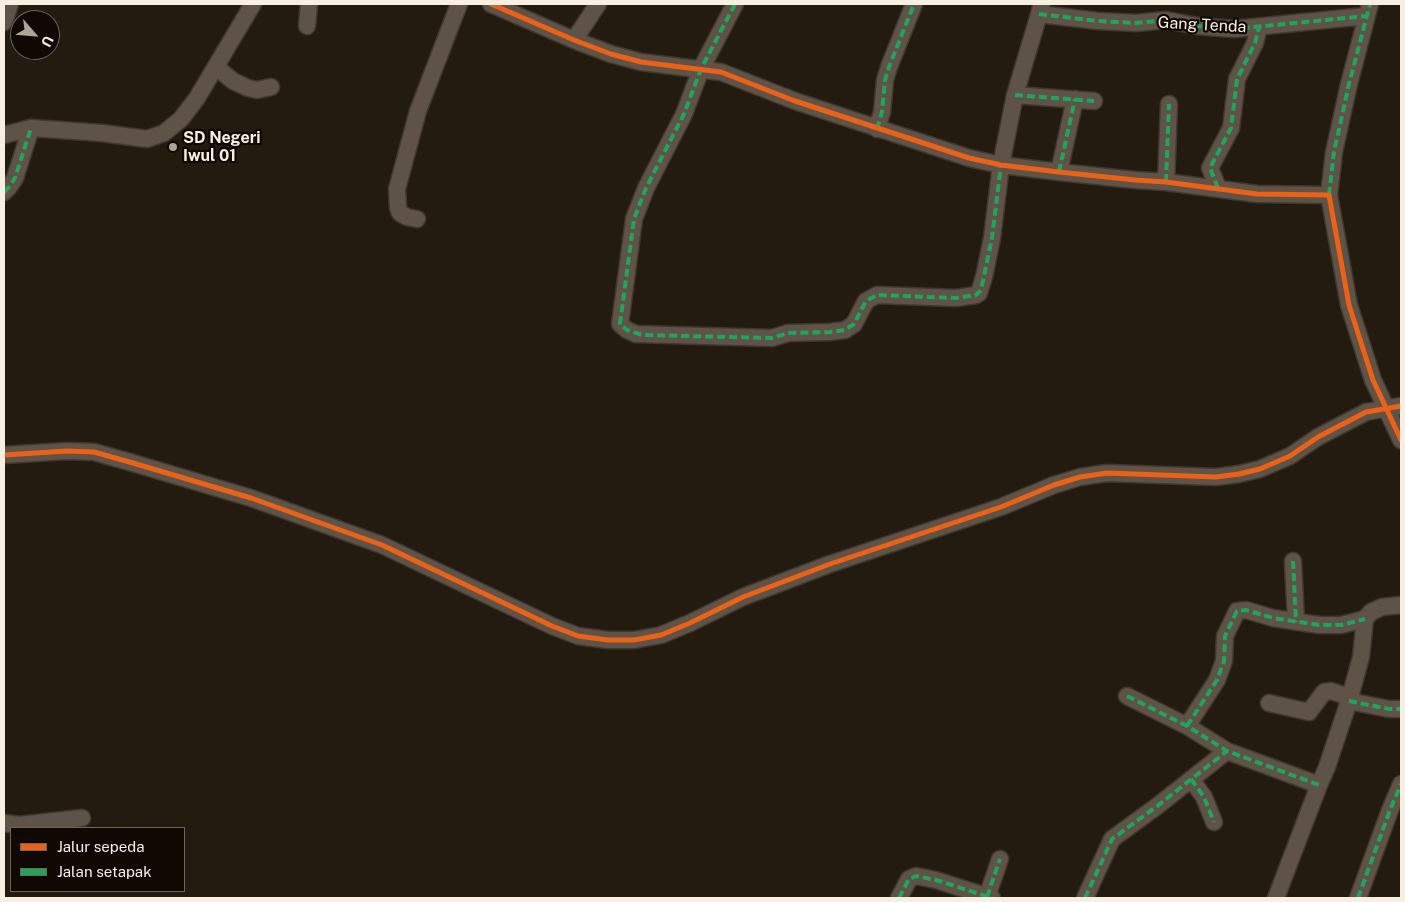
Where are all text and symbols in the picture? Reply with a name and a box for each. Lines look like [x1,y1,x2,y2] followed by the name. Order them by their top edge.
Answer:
[10,10,60,60] north arrow
[1157,13,1247,37] street label: Gang Tenda
[38,33,57,49] text: U
[183,128,261,166] place label: SD Negeri Iwul 01
[167,141,179,153] marker: SD Negeri Iwul 01
[10,827,185,892] legend
[57,838,145,855] text: Jalur sepeda
[57,863,152,880] text: Jalan setapak

